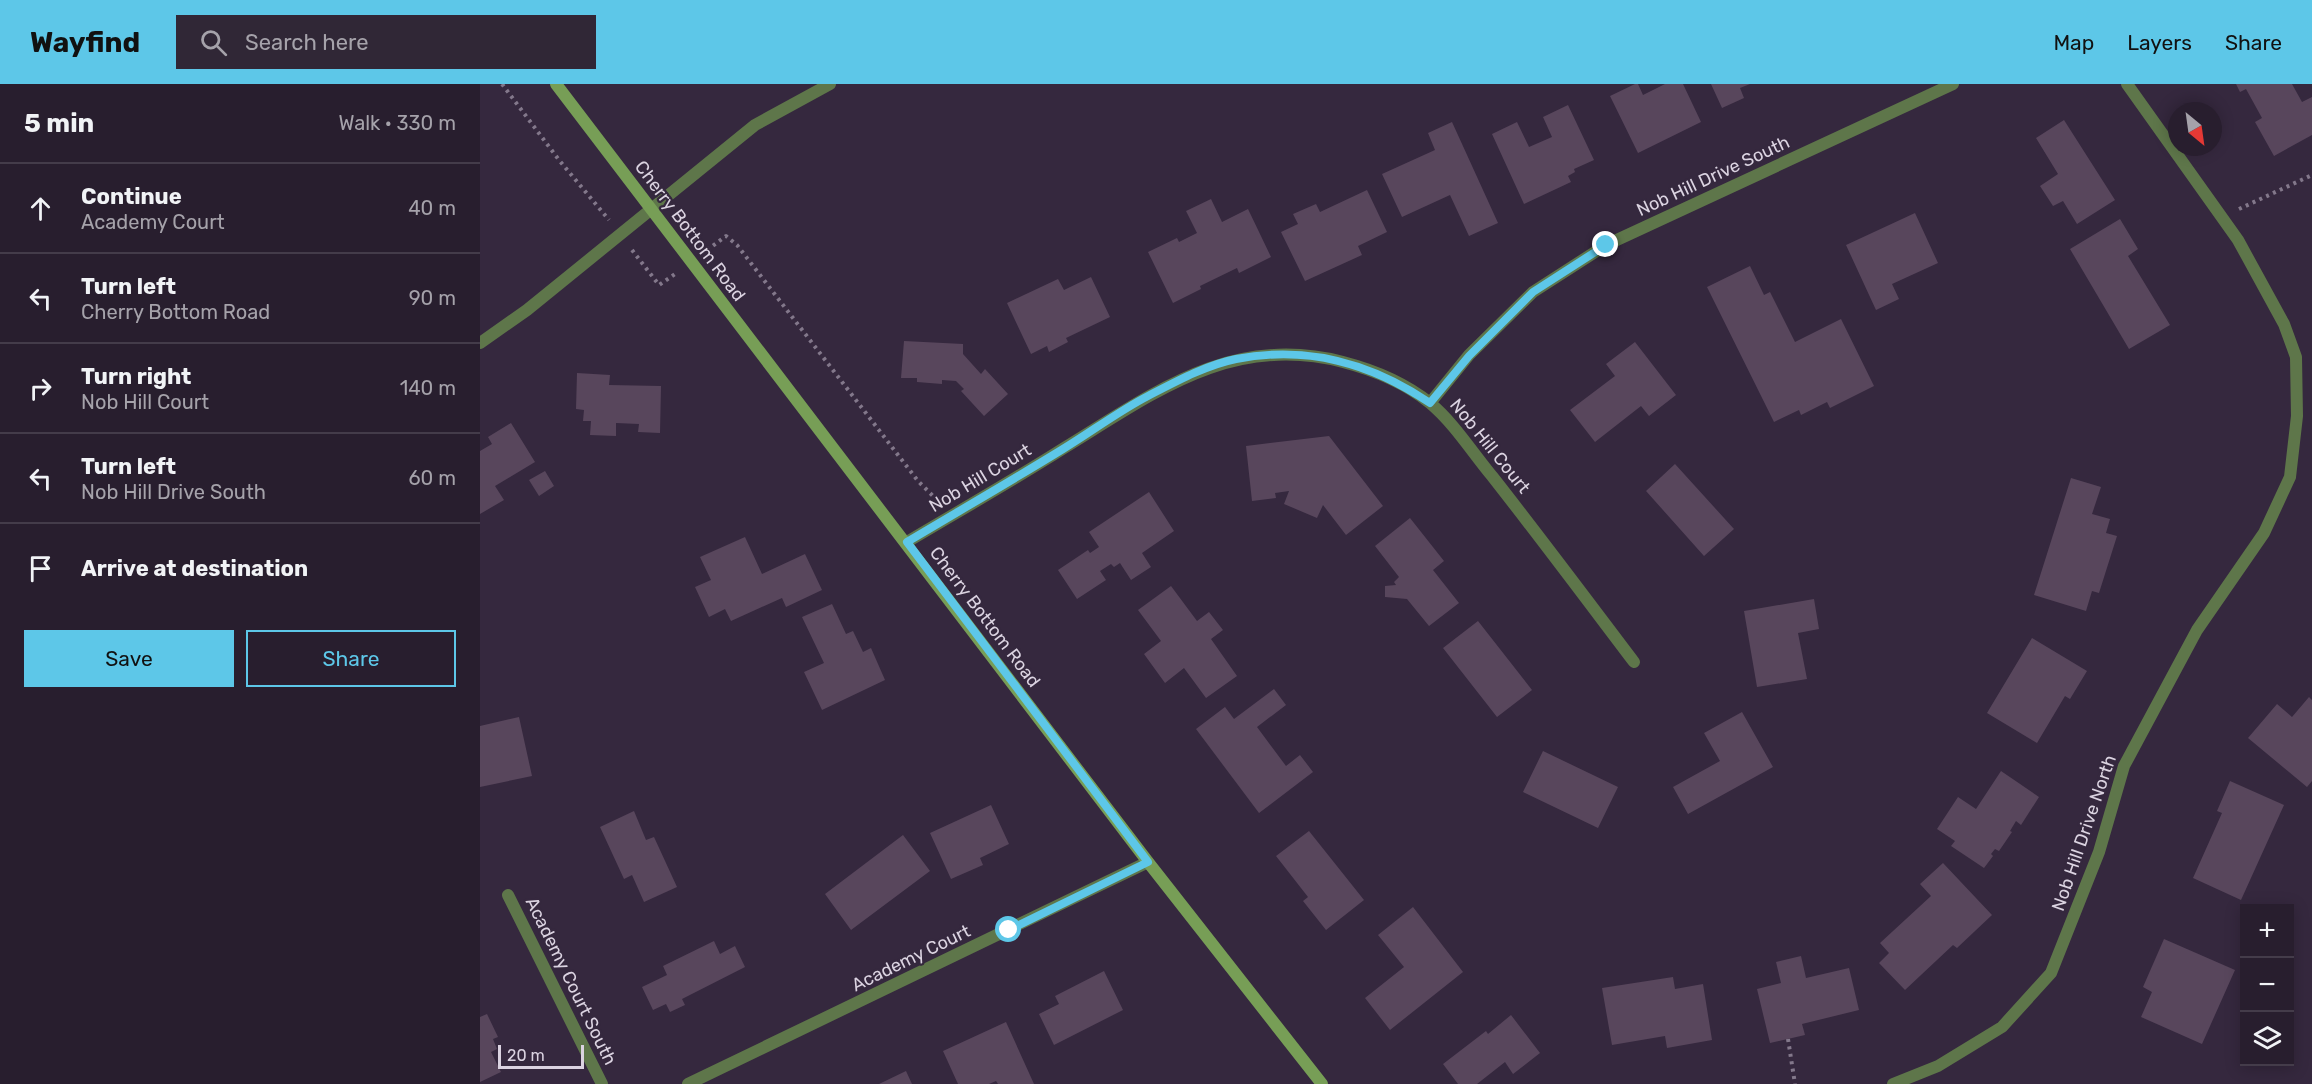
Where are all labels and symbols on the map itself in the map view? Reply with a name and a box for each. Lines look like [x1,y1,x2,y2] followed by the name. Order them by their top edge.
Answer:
[2168,102,2222,156] north arrow
[1633,131,1793,221] street label: Nob Hill Drive South
[630,156,750,306] street label: Cherry Bottom Road
[1592,231,1618,257] route end
[1445,394,1535,498] street label: Nob Hill Court
[925,439,1035,517] street label: Nob Hill Court
[925,542,1045,692] street label: Cherry Bottom Road
[2047,752,2121,914] street label: Nob Hill Drive North
[521,893,621,1069] street label: Academy Court South
[995,916,1021,942] route start
[848,920,974,996] street label: Academy Court
[498,1042,584,1070] scale bar

